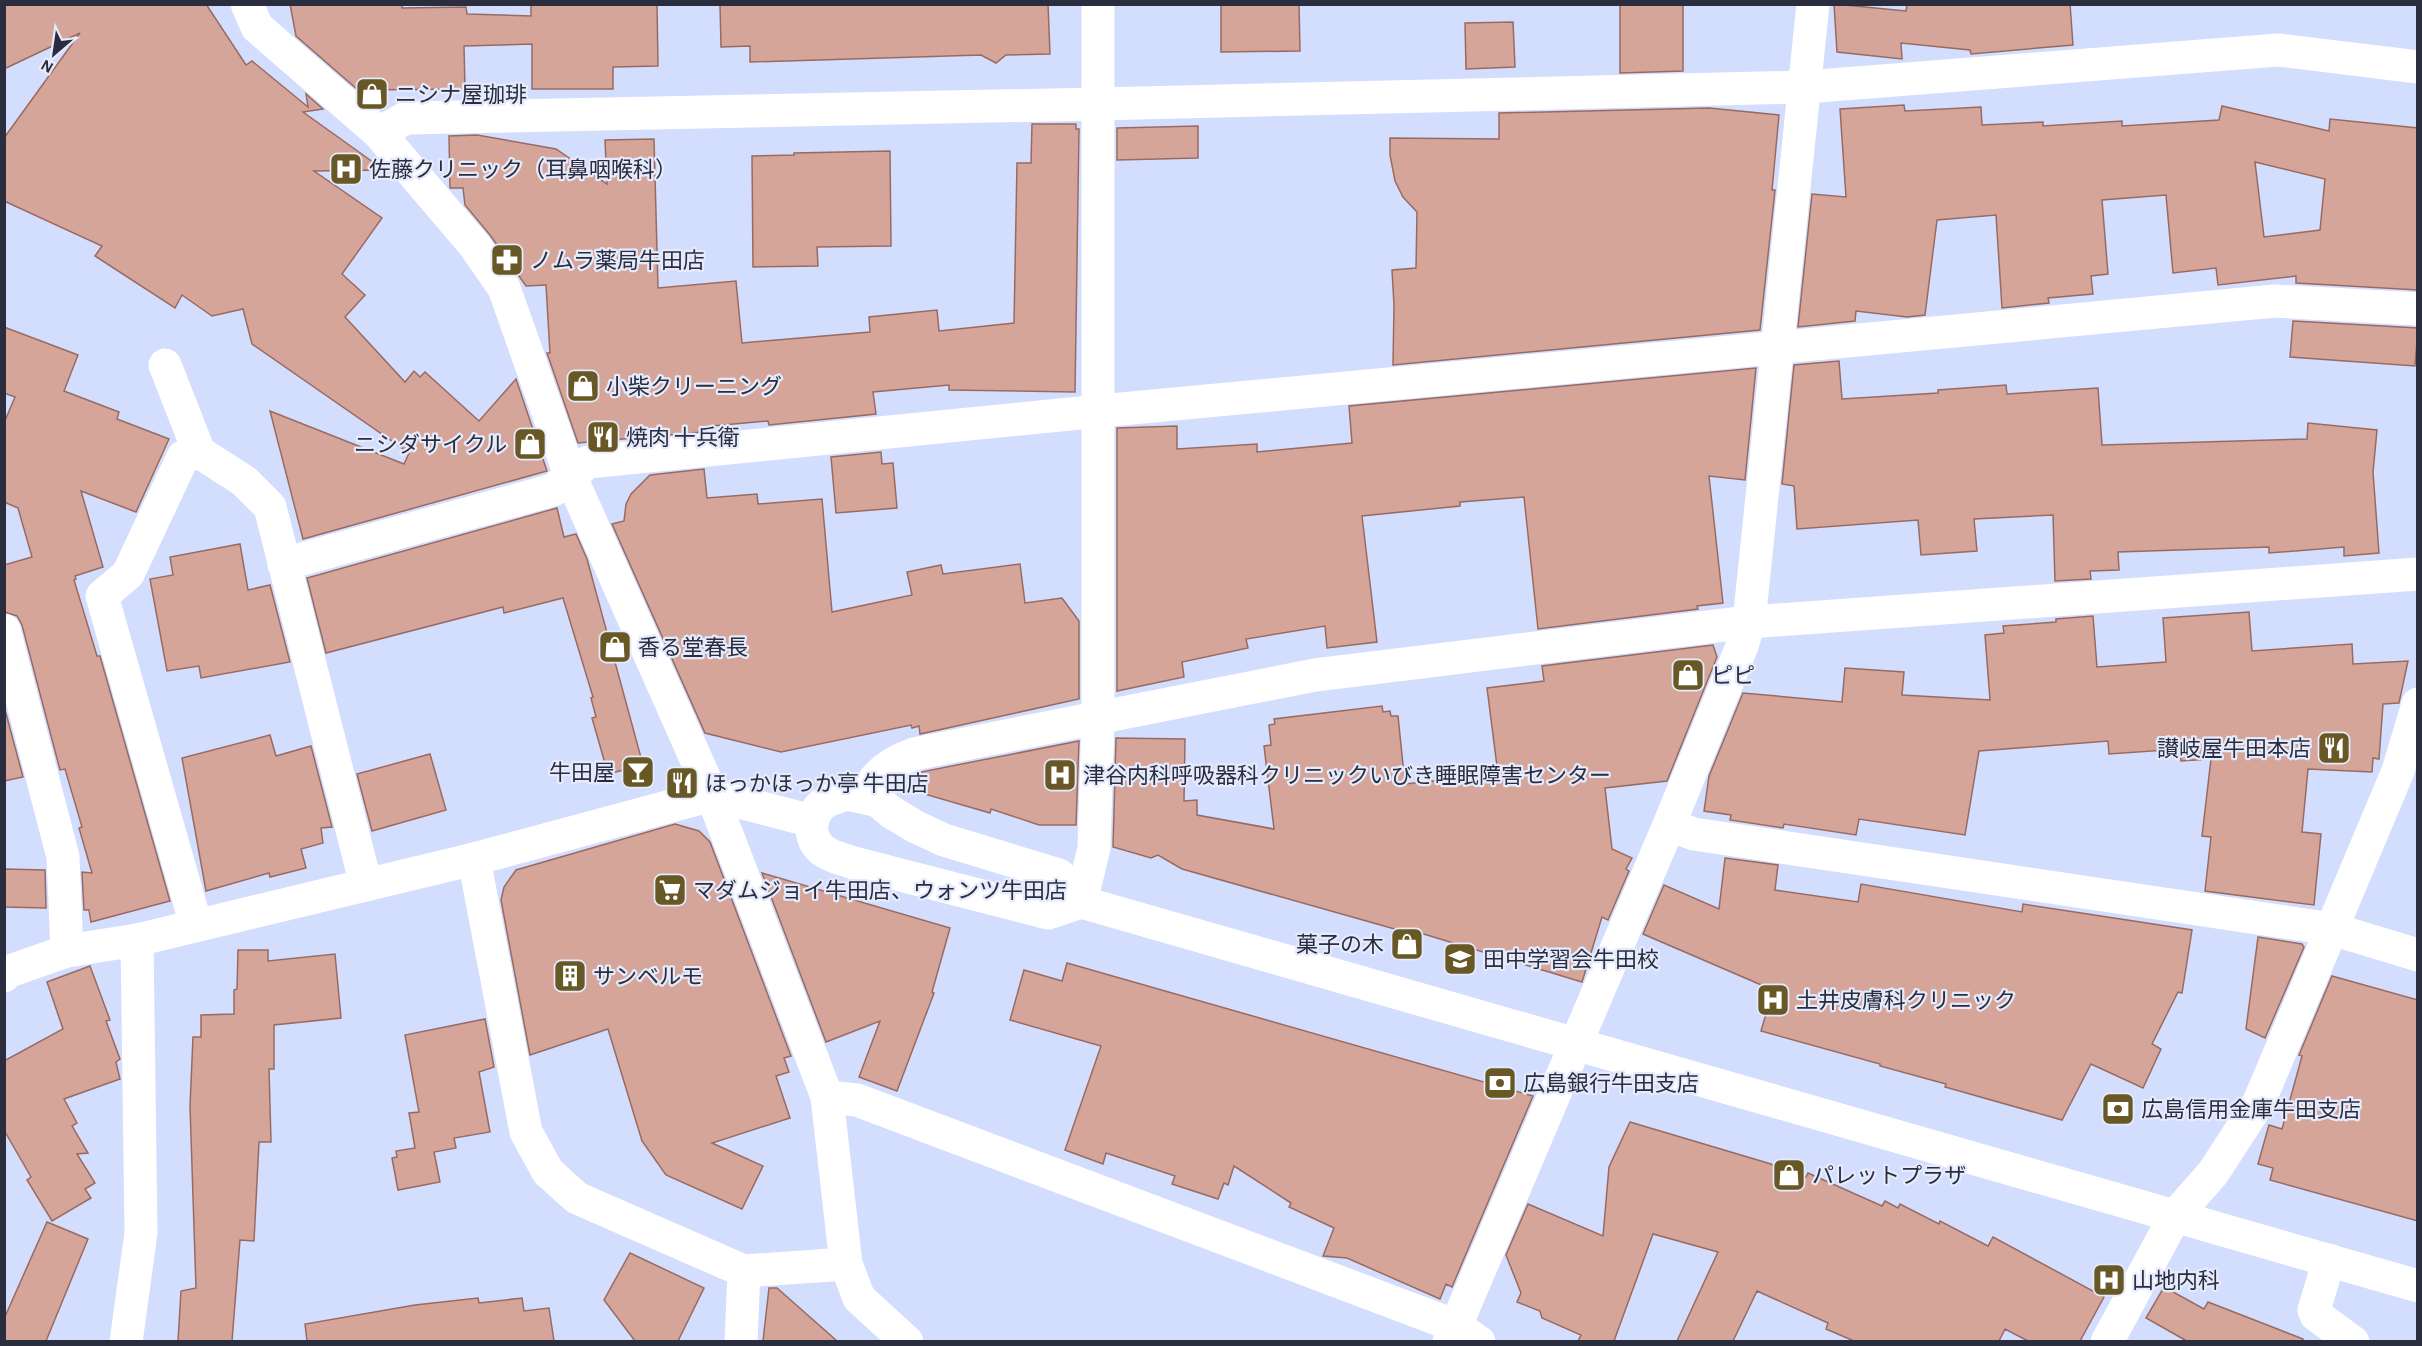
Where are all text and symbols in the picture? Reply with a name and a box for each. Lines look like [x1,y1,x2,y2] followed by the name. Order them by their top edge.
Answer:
[24,24,84,84] north arrow
[38,57,56,76] text: N
[354,76,390,112] shop icon: ニシナ屋珈琲
[395,83,527,106] place label: ニシナ屋珈琲
[328,151,364,187] hospital icon: 佐藤クリニック（耳鼻咽喉科）
[369,158,677,181] place label: 佐藤クリニック（耳鼻咽喉科）
[489,242,525,278] pharmacy icon: ノムラ薬局牛田店
[530,249,705,272] place label: ノムラ薬局牛田店
[565,368,601,404] shop icon: 小柴クリーニング
[606,375,782,398] place label: 小柴クリーニング
[585,419,621,455] restaurant icon: 焼肉 十兵衛
[512,426,548,462] shop icon: ニシダサイクル
[626,426,740,449] place label: 焼肉 十兵衛
[354,433,507,456] place label: ニシダサイクル
[597,629,633,665] shop icon: 香る堂春長
[638,636,748,659] place label: 香る堂春長
[1670,657,1706,693] shop icon: ピピ
[1711,665,1755,687] place label: ピピ
[2316,730,2352,766] restaurant icon: 讃岐屋牛田本店
[2157,737,2311,760] place label: 讃岐屋牛田本店
[620,754,656,790] bar icon: 牛田屋
[1042,757,1078,793] hospital icon: 津谷内科呼吸器科クリニックいびき睡眠障害センター
[549,761,615,784] place label: 牛田屋
[1083,764,1611,787] place label: 津谷内科呼吸器科クリニックいびき睡眠障害センター
[664,765,700,801] restaurant icon: ほっかほっか亭 牛田店
[705,772,929,795] place label: ほっかほっか亭 牛田店
[652,872,688,908] supermarket icon: マダムジョイ牛田店、ウォンツ牛田店
[693,879,1067,902] place label: マダムジョイ牛田店、ウォンツ牛田店
[1389,926,1425,962] shop icon: 菓子の木
[1296,933,1384,956] place label: 菓子の木
[1442,941,1478,977] school or university icon: 田中学習会牛田校
[1483,948,1659,971] place label: 田中学習会牛田校
[552,958,588,994] building icon: サンベルモ
[593,966,703,988] place label: サンベルモ
[1755,982,1791,1018] hospital icon: 土井皮膚科クリニック
[1796,989,2016,1012] place label: 土井皮膚科クリニック
[1482,1065,1518,1101] bank icon: 広島銀行牛田支店
[1523,1072,1699,1095] place label: 広島銀行牛田支店
[2100,1091,2136,1127] bank icon: 広島信用金庫牛田支店
[2141,1098,2361,1121] place label: 広島信用金庫牛田支店
[1771,1157,1807,1193] shop icon: パレットプラザ
[1812,1164,1966,1187] place label: パレットプラザ
[2091,1262,2127,1298] hospital icon: 山地内科
[2132,1269,2220,1292] place label: 山地内科

